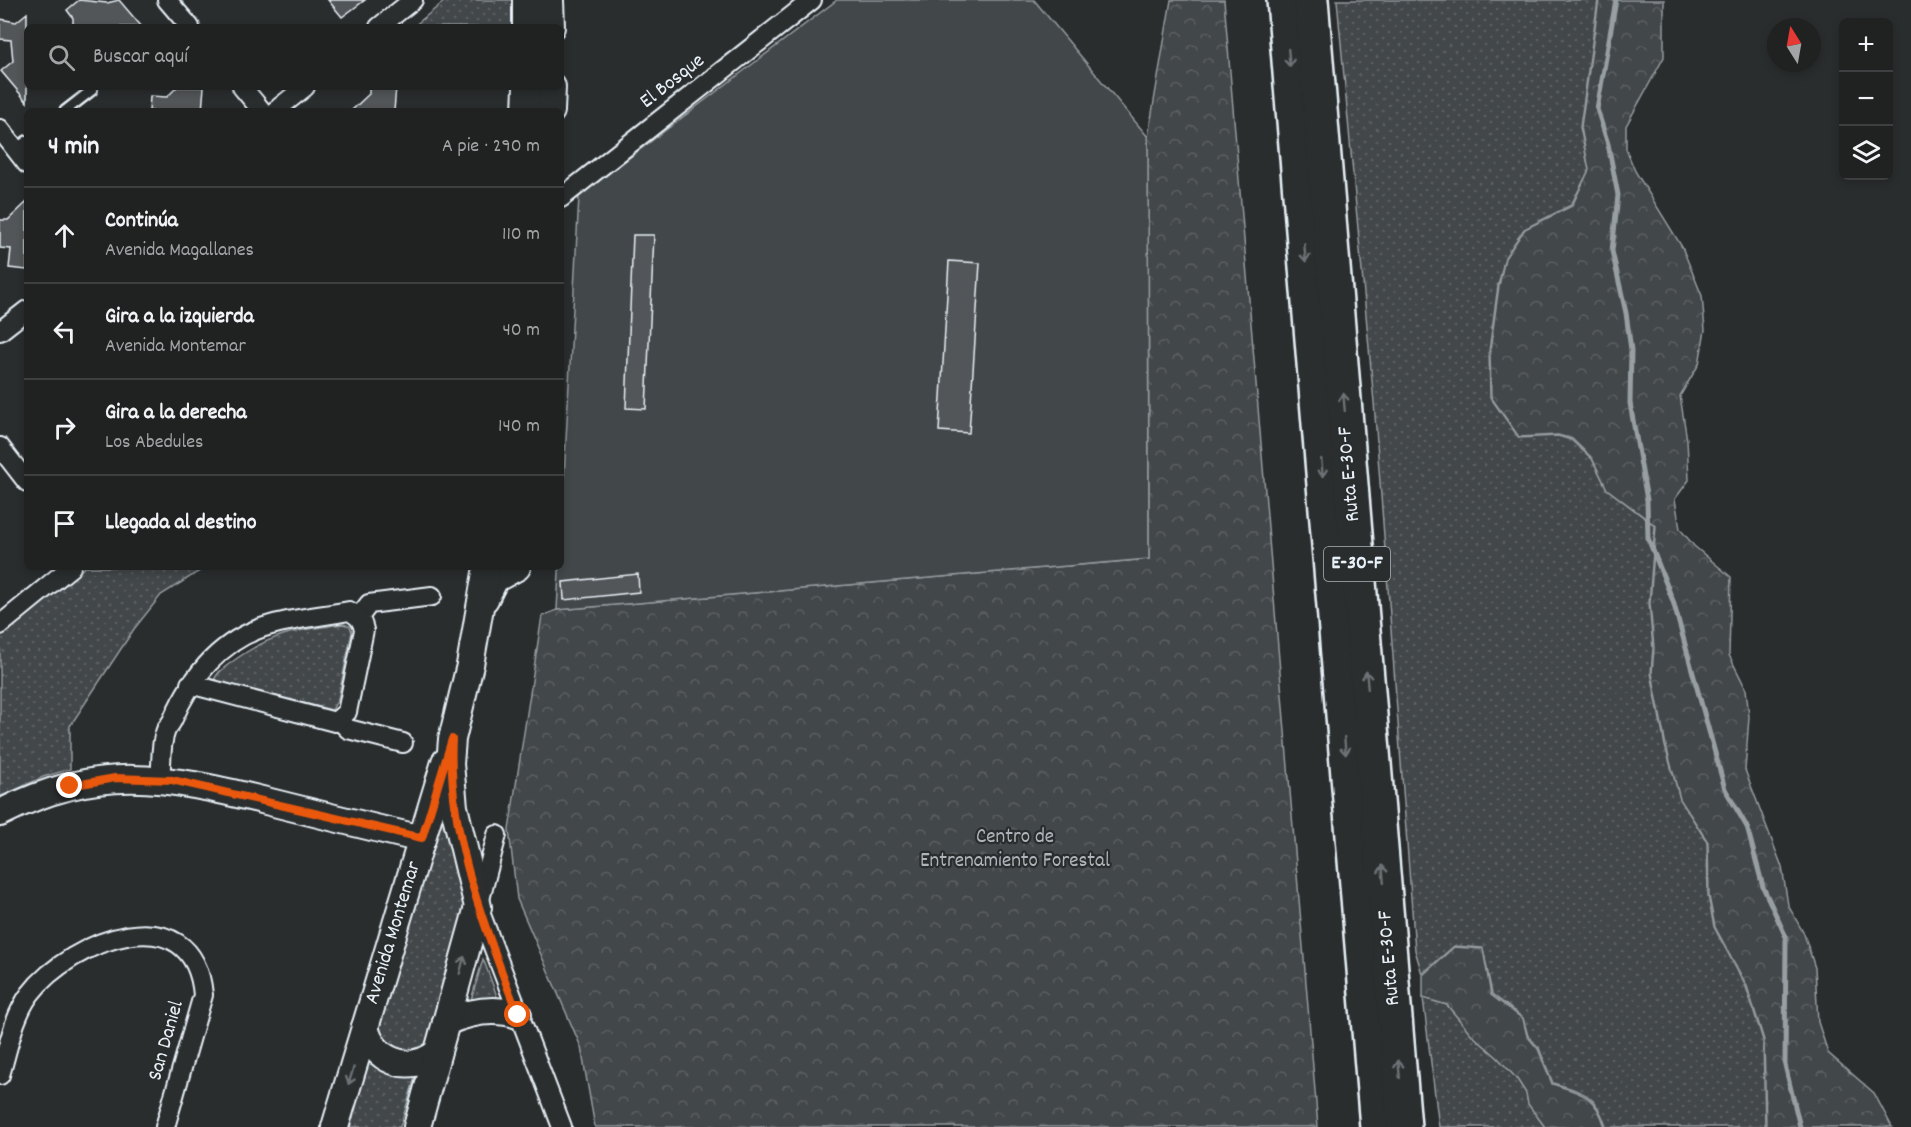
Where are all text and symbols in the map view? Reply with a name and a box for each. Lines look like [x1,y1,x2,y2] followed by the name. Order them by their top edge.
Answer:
[1767,18,1821,72] north arrow
[1839,18,1893,180] map controls
[1839,18,1893,72] button: +
[24,24,564,90] search box
[45,41,78,74] icon: search
[93,42,188,73] text: Buscar aquí
[634,47,712,117] street label: El Bosque
[1284,48,1295,68] one-way arrow
[1839,72,1893,126] button: −
[1839,126,1893,180] button: layers
[48,129,99,166] text: 4 min
[442,133,540,161] text: A pie · 290 m
[105,206,178,237] text: Continúa
[48,219,81,252] icon: ahead
[502,221,540,249] text: 110 m
[105,237,254,265] text: Avenida Magallanes
[1300,242,1311,262] one-way arrow
[105,302,254,333] text: Gira a la izquierda
[48,315,81,348] icon: left
[502,317,540,345] text: 40 m
[105,333,246,361] text: Avenida Montemar
[1338,393,1349,412] one-way arrow
[105,398,247,429] text: Gira a la derecha
[48,411,81,444] icon: right
[498,413,540,441] text: 140 m
[1331,424,1369,523] street label: Ruta E-30-F
[105,429,203,457] text: Los Abedules
[1317,458,1328,477] one-way arrow
[48,507,81,540] icon: arrive
[105,508,257,539] text: Llegada al destino
[1324,547,1390,581] road number: E-30-F
[1361,671,1372,691] one-way arrow
[1340,736,1351,756] one-way arrow
[56,772,82,798] route end
[920,823,1110,877] park label: Centro de Entrenamiento Forestal
[358,858,430,1008] street label: Avenida Montemar
[1377,865,1388,885] one-way arrow
[1371,908,1409,1007] street label: Ruta E-30-F
[456,956,468,975] one-way arrow
[141,997,193,1085] street label: San Daniel
[504,1001,530,1027] route start
[1394,1059,1405,1079] one-way arrow
[345,1066,356,1085] one-way arrow

